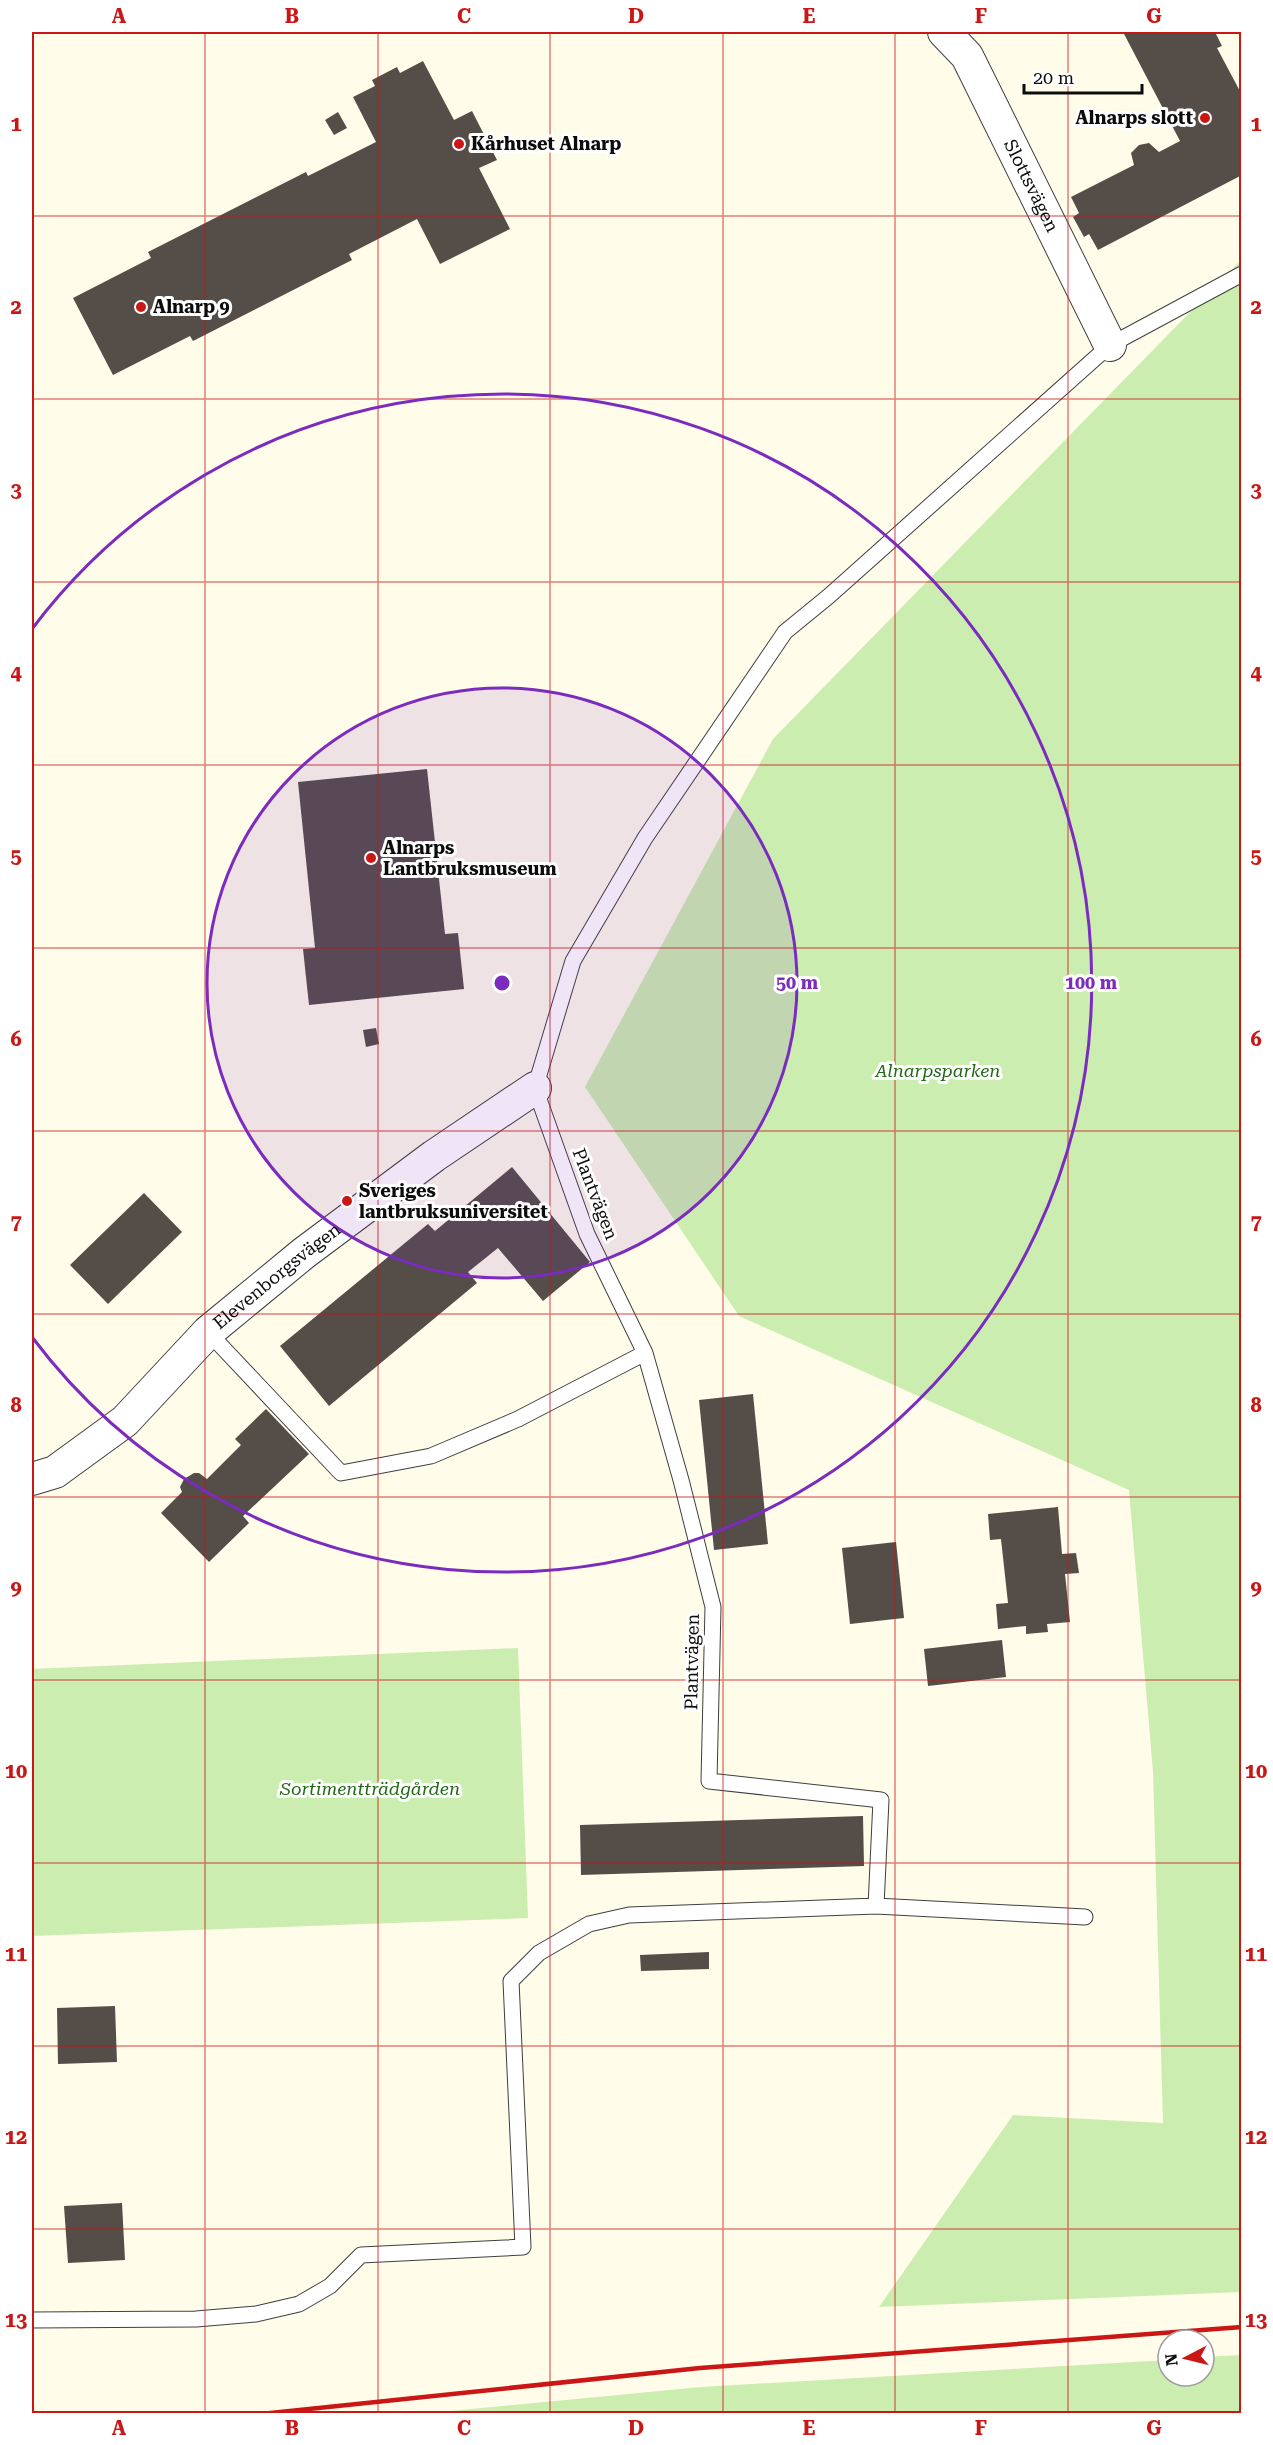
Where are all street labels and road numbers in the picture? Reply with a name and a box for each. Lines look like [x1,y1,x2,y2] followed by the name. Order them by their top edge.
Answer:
[1000,136,1064,236] street label: Slottsvägen
[568,1145,623,1243] street label: Plantvägen
[209,1218,345,1333] street label: Elevenborgsvägen
[680,1613,703,1710] street label: Plantvägen

